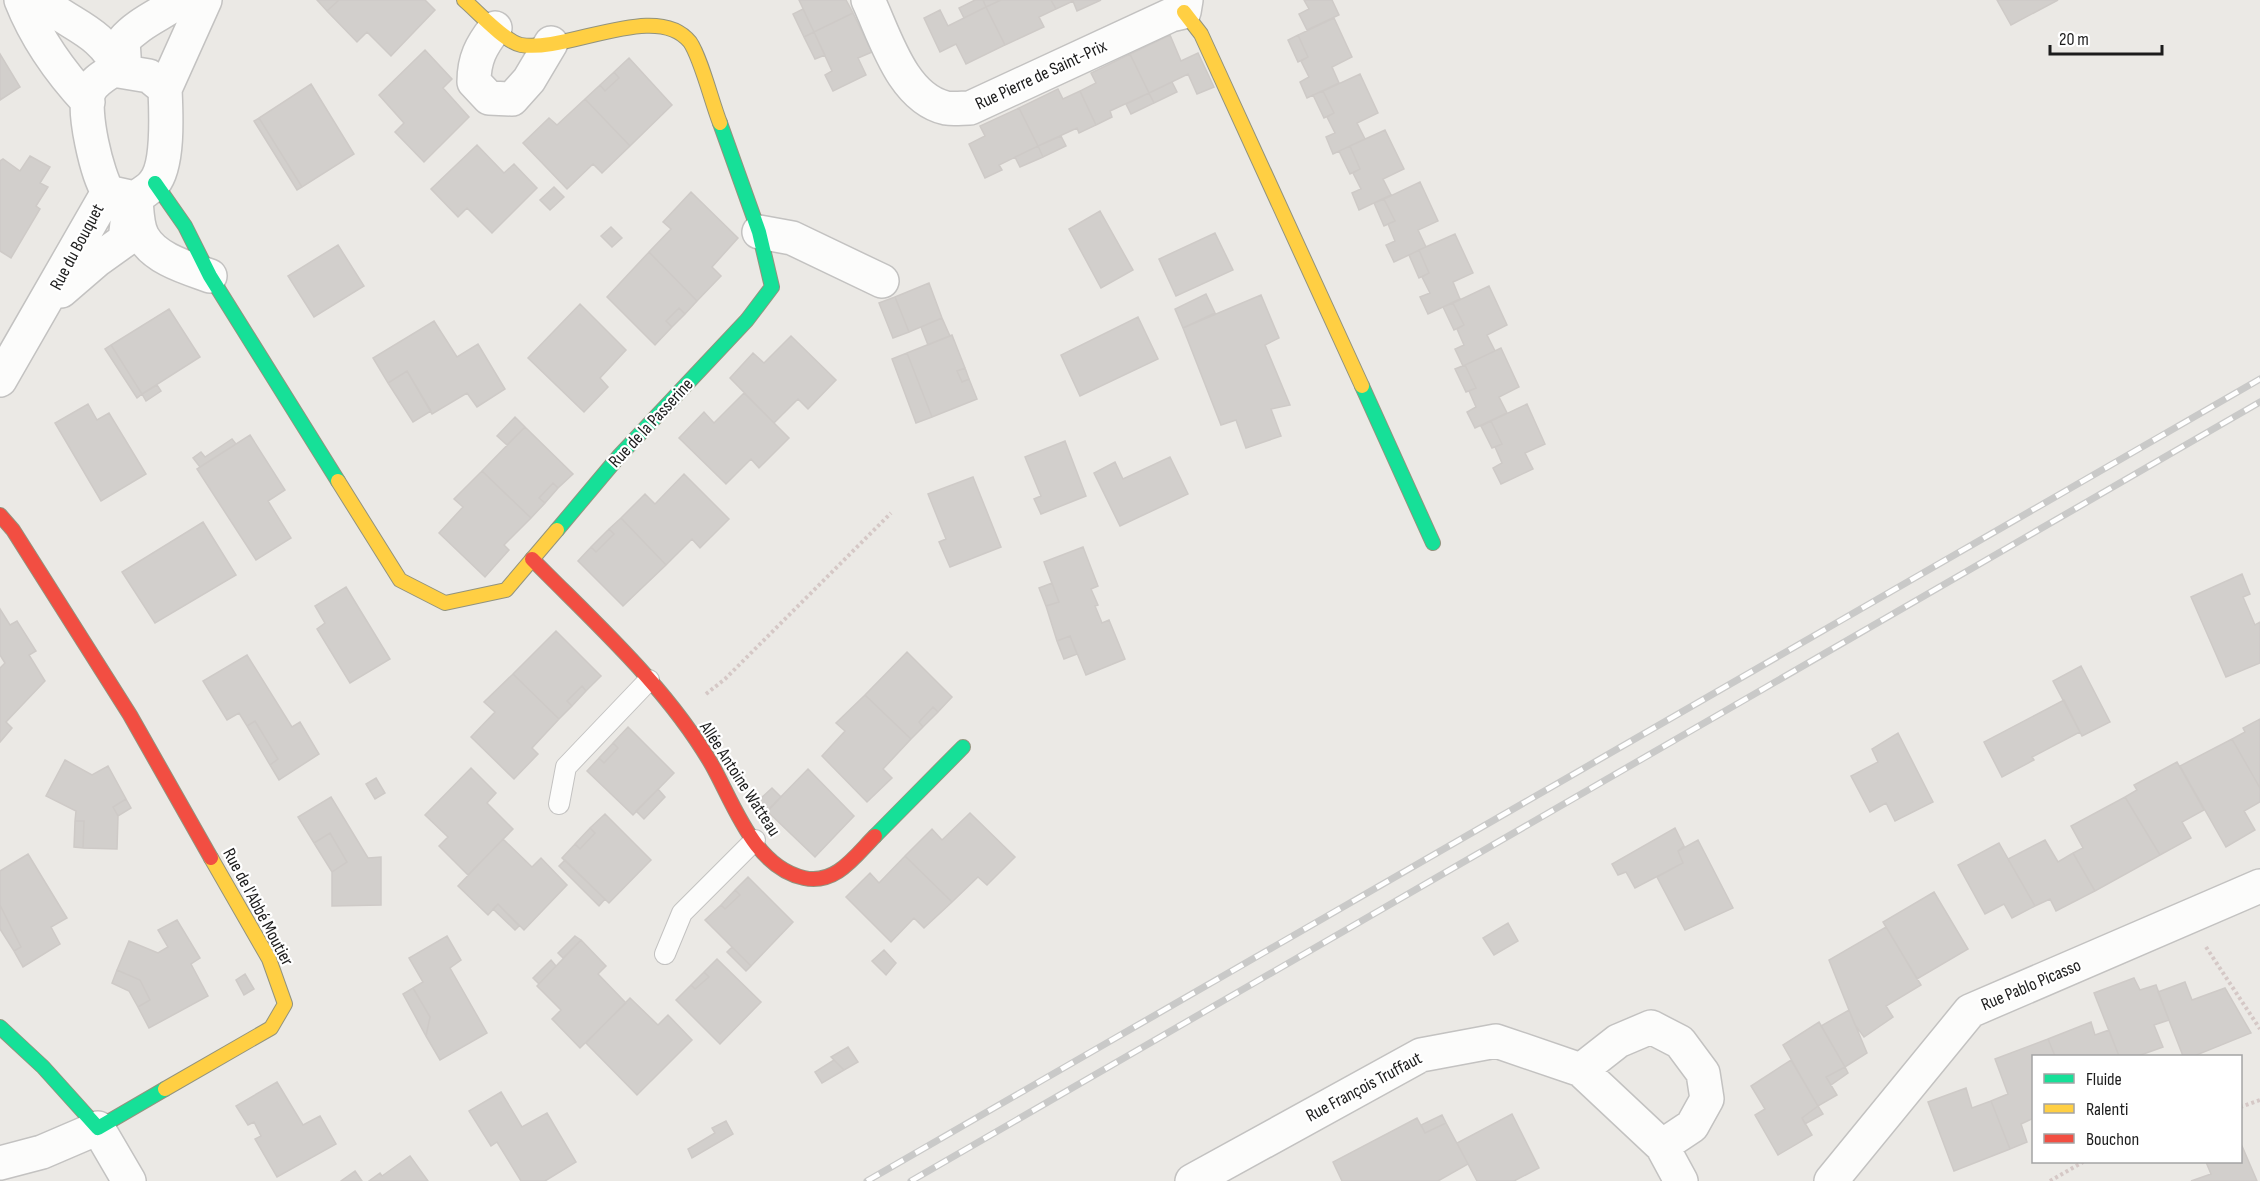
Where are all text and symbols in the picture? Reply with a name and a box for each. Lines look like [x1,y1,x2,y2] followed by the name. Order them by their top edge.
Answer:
[2050,18,2162,56] scale bar
[2059,29,2089,50] text: 20 m
[972,35,1110,115] street label: Rue Pierre de Saint-Prix
[46,200,109,294] street label: Rue du Bouquet
[604,374,698,472] street label: Rue de la Passerine
[695,717,785,840] street label: Allée Antoine Watteau
[218,845,298,969] street label: Rue de l'Abbé Moutier
[1978,955,2084,1015] street label: Rue Pablo Picasso
[1302,1047,1426,1126] street label: Rue François Truffaut
[2032,1055,2242,1163] legend
[2086,1069,2122,1090] text: Fluide
[2086,1099,2128,1120] text: Ralenti
[2086,1129,2139,1150] text: Bouchon

